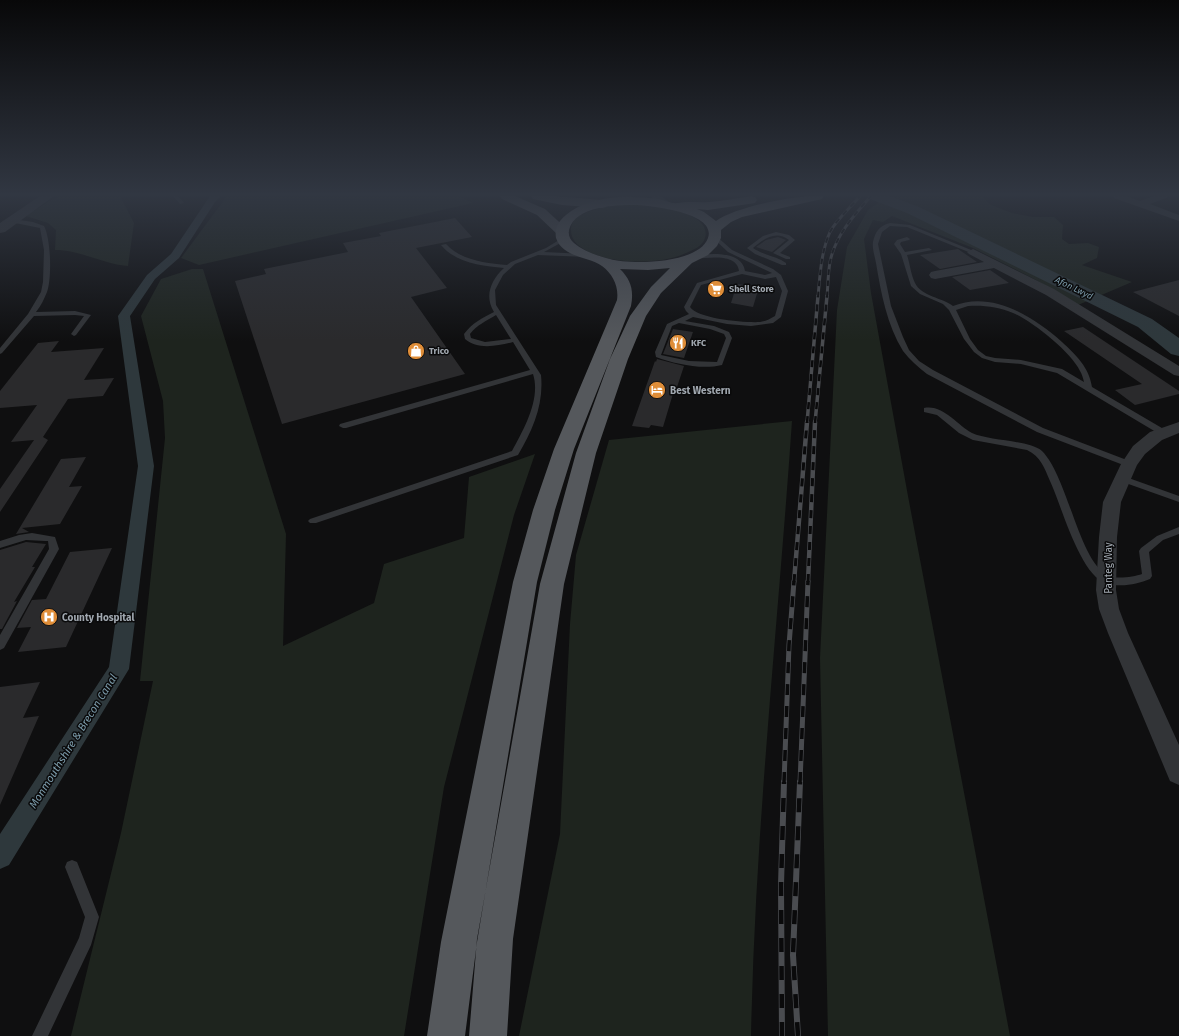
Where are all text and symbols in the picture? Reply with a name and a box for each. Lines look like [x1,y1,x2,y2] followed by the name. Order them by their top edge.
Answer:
[1053,274,1095,302] water label: Afon Lwyd
[706,279,726,299] supermarket icon: Shell Store
[729,284,774,294] place label: Shell Store
[668,333,688,353] restaurant icon: KFC
[691,338,707,348] place label: KFC
[406,341,426,361] shop icon: Trico
[429,346,449,356] place label: Trico
[647,380,667,400] hotel icon: Best Western
[670,385,731,397] place label: Best Western
[1103,542,1115,594] street label: Panteg Way
[39,607,59,627] hospital icon: County Hospital
[62,612,134,624] place label: County Hospital
[27,672,120,811] water label: Monmouthshire & Brecon Canal

